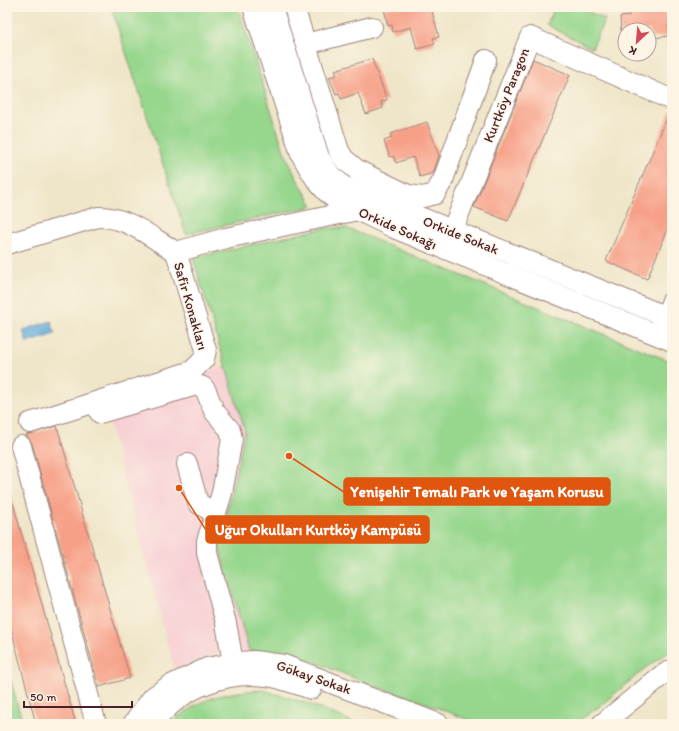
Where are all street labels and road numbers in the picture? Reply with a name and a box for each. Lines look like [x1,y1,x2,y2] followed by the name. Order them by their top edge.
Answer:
[480,45,533,145] street label: Kurtköy Paragon
[356,204,440,253] street label: Orkide Sokağı
[420,213,501,258] street label: Orkide Sokak
[170,260,211,352] street label: Safir Konakları
[274,657,354,698] street label: Gökay Sokak

